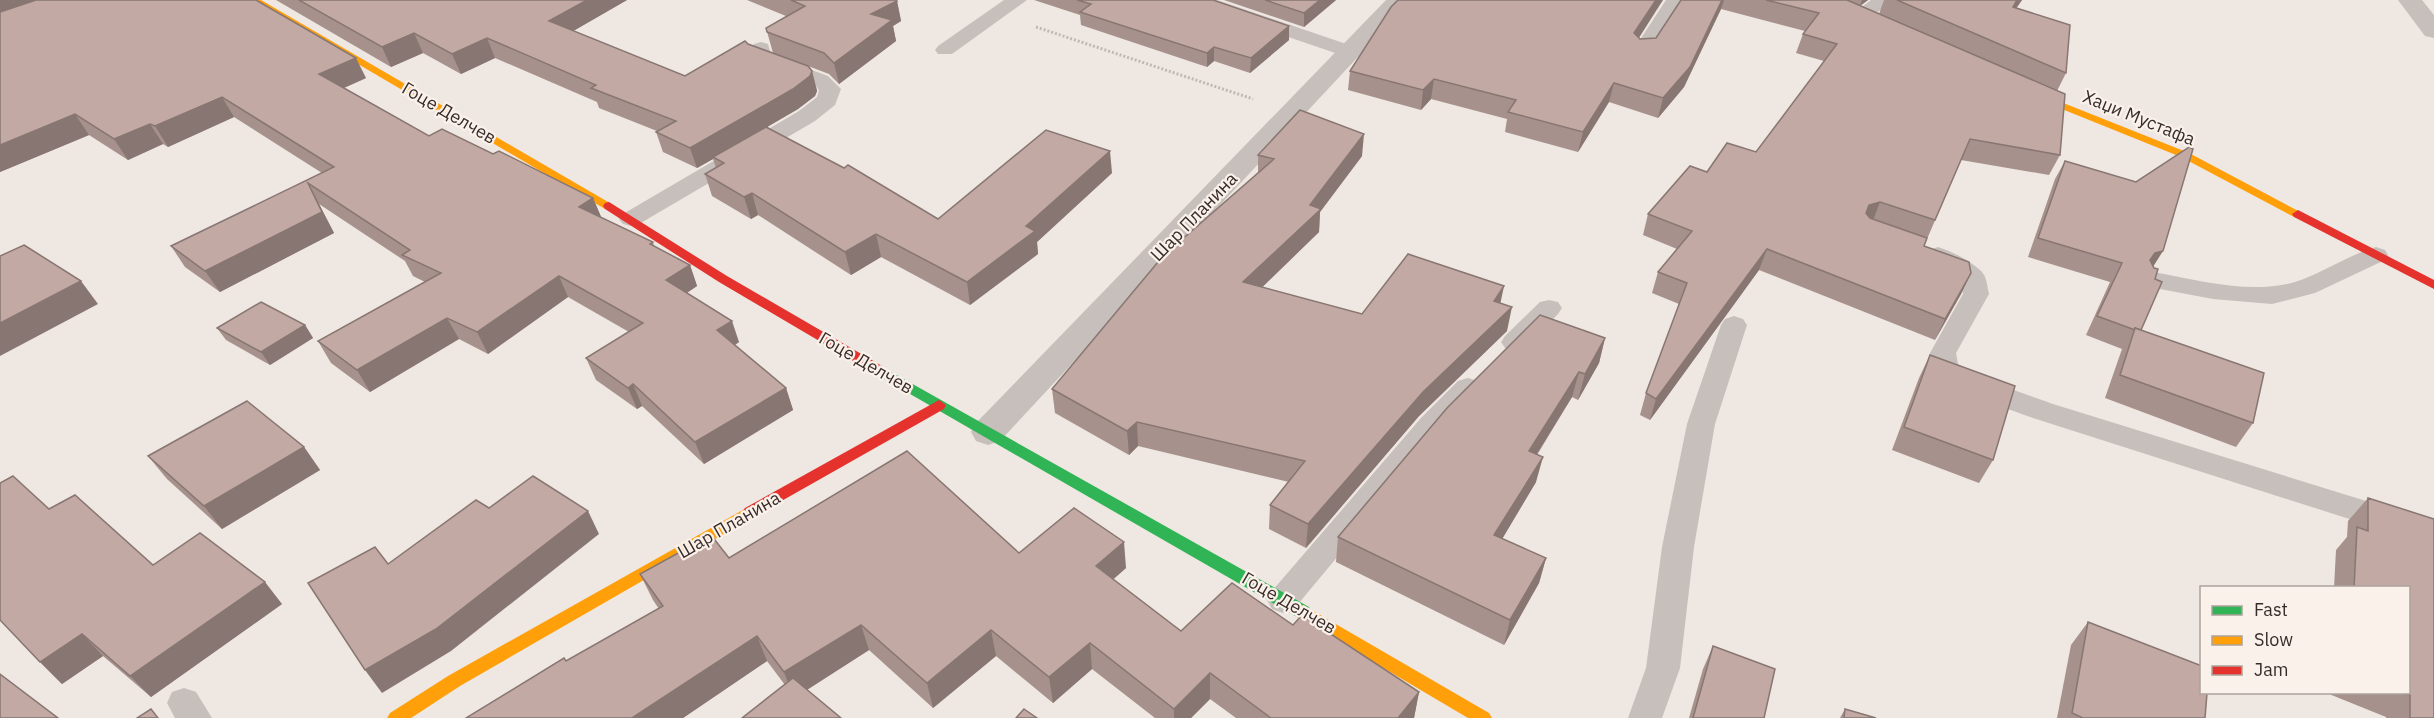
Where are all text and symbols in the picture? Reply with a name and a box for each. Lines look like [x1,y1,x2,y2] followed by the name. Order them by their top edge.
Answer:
[398,76,500,149] street label: Гоце Делчев
[2080,85,2199,151] street label: Хаџи Мустафа
[1145,167,1242,266] street label: Шар Планина
[815,326,917,399] street label: Гоце Делчев
[673,486,785,563] street label: Шар Планина
[1238,566,1340,639] street label: Гоце Делчев
[2200,586,2410,694] legend
[2254,598,2288,621] text: Fast
[2254,628,2293,651] text: Slow
[2254,658,2289,681] text: Jam

